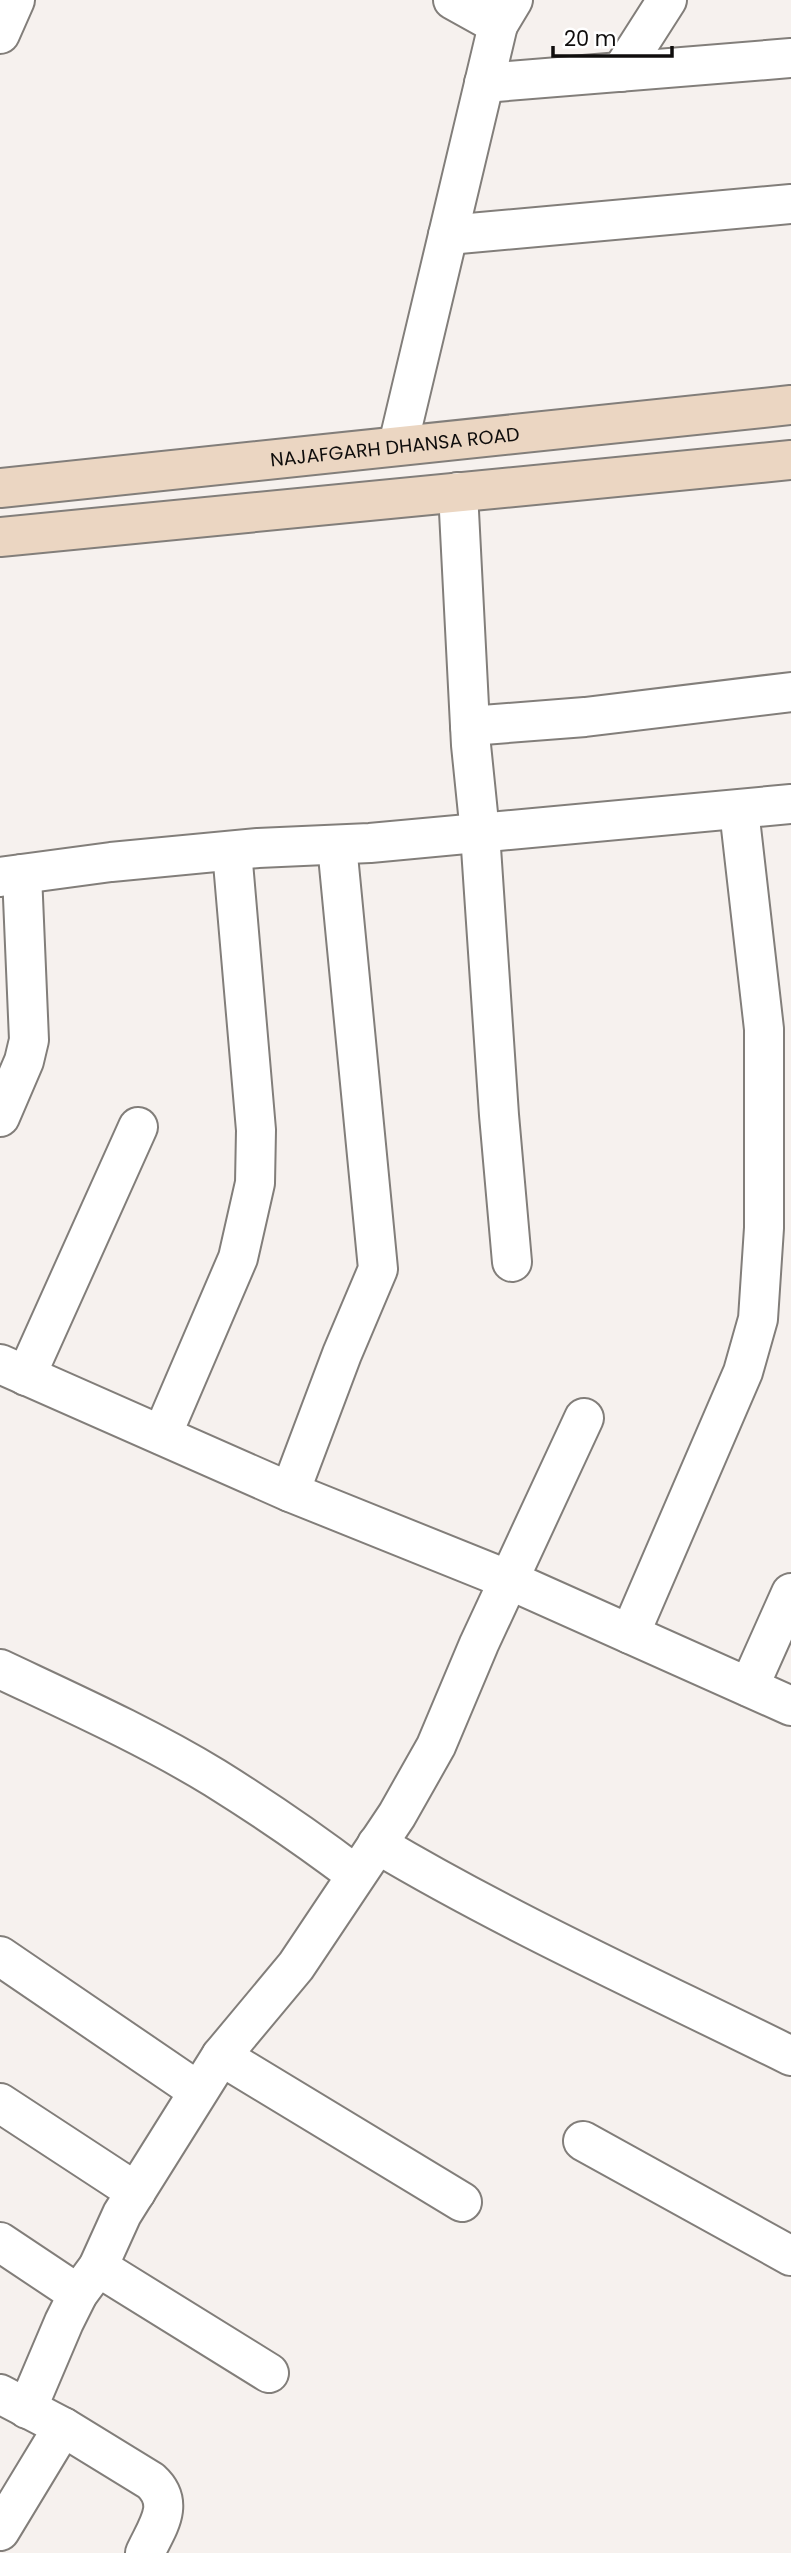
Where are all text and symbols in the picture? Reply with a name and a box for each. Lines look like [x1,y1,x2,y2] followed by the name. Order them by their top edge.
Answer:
[553,14,672,58] scale bar
[564,24,617,53] text: 20 m
[269,421,521,474] street label: NAJAFGARH DHANSA ROAD

